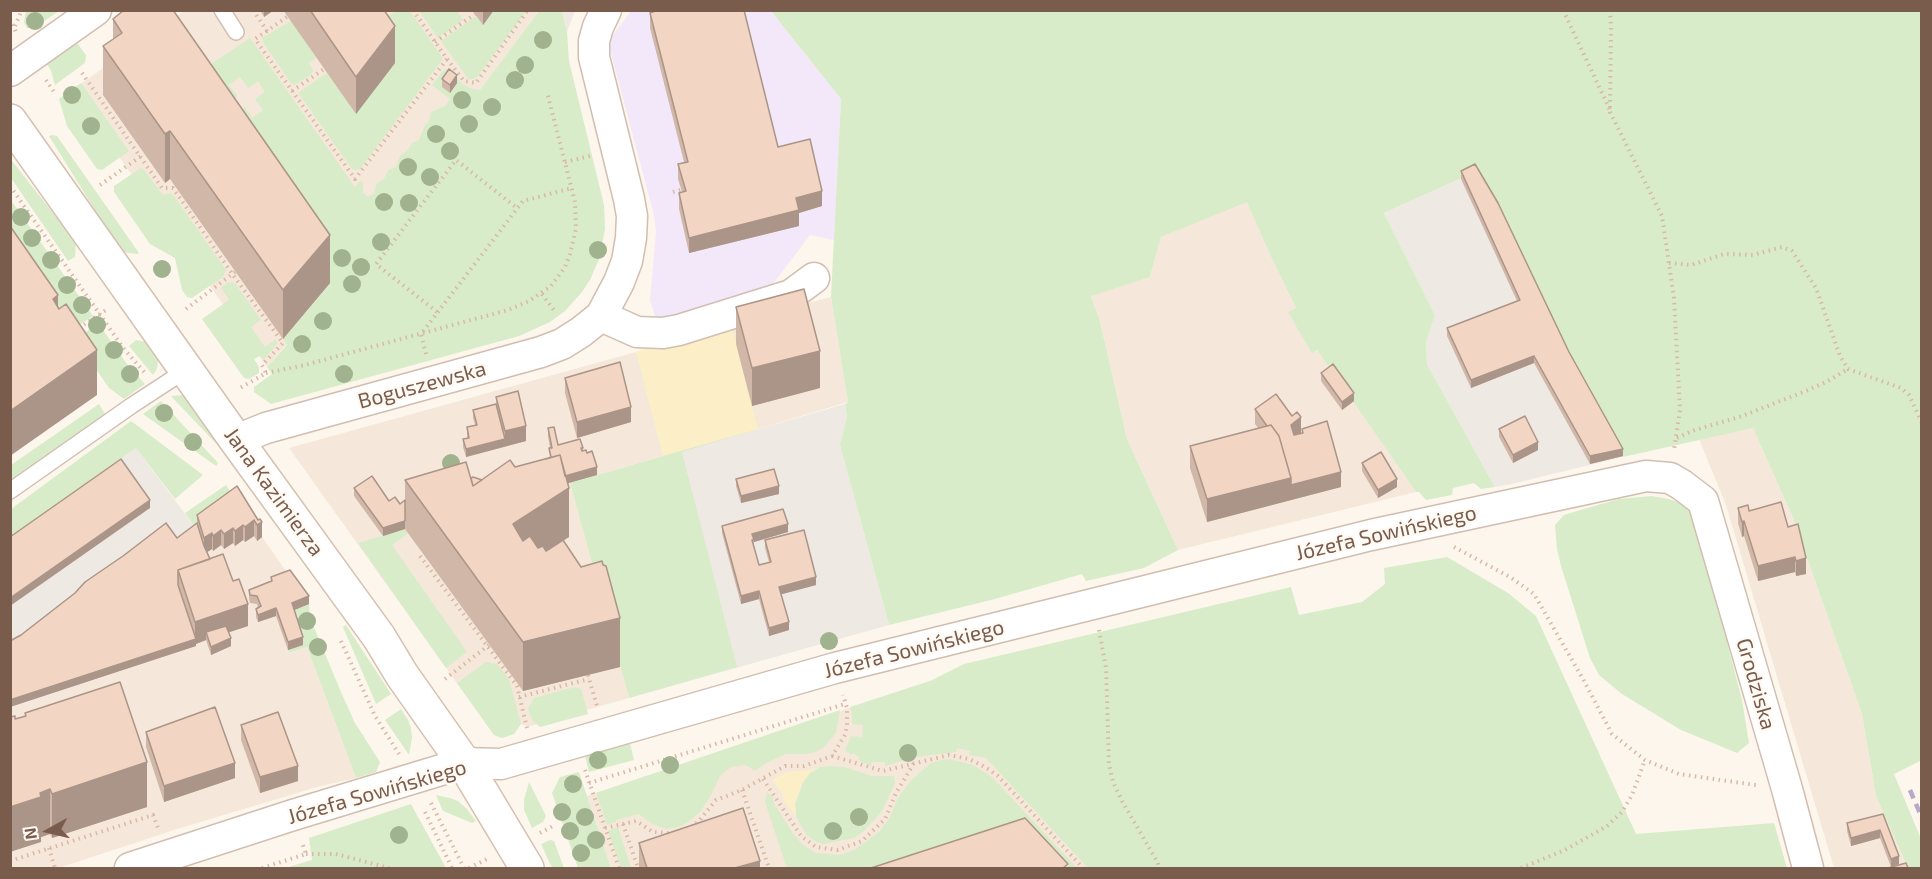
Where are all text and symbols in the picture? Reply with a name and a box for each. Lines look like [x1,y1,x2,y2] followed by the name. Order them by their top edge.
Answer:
[355,356,489,414] street label: Boguszewska
[219,423,329,561] street label: Jana Kazimierza
[1293,500,1479,566] street label: Józefa Sowińskiego
[821,614,1007,684] street label: Józefa Sowińskiego
[1731,635,1781,733] street label: Grodziska
[285,754,469,830] street label: Józefa Sowińskiego
[18,801,78,861] north arrow
[19,827,40,841] text: N

